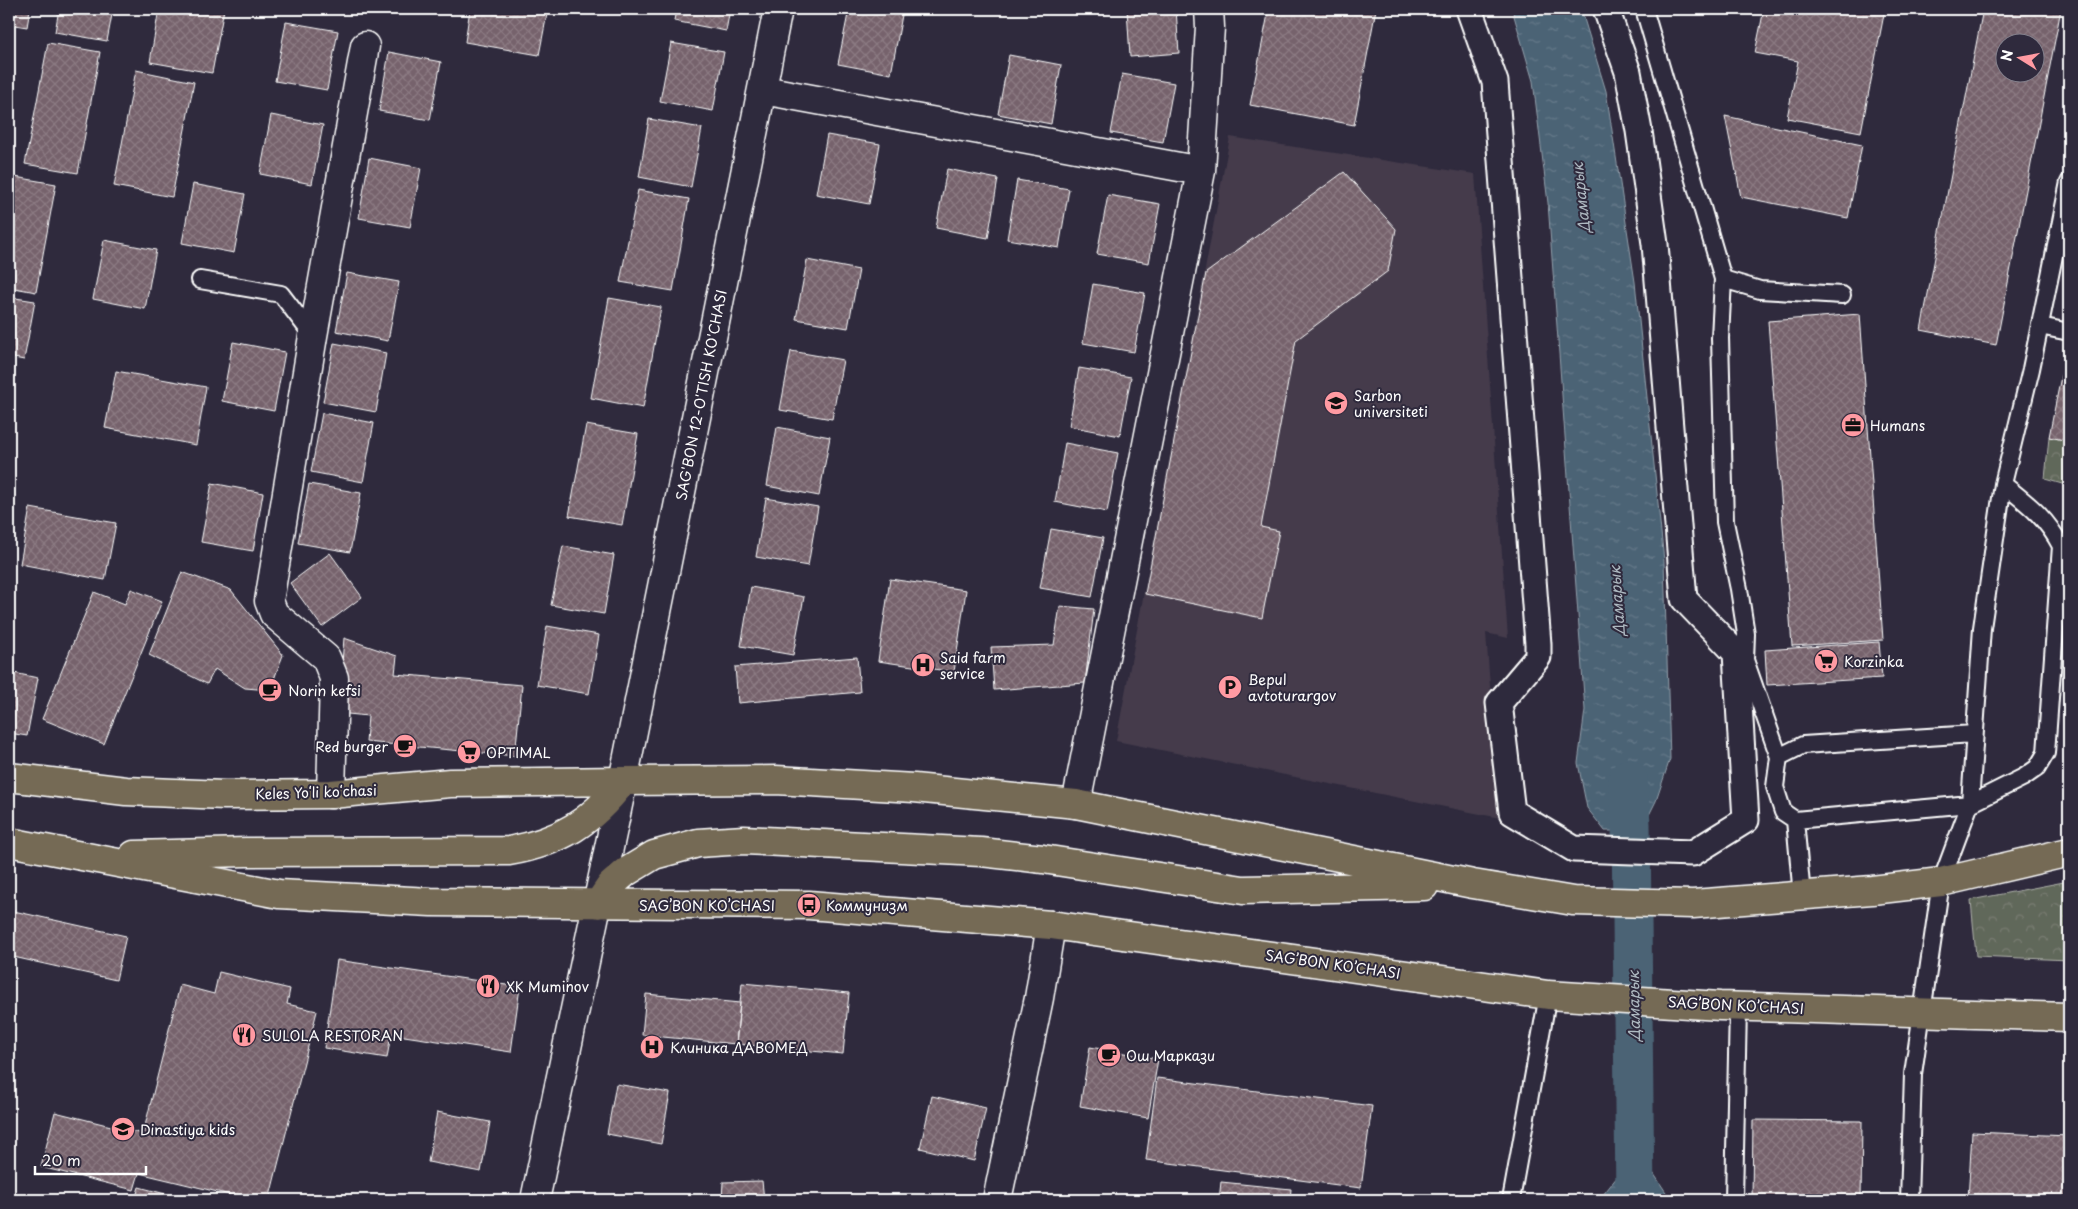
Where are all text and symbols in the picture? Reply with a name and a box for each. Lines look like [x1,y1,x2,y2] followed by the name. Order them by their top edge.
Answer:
[1996,32,2046,82] north arrow
[1995,48,2018,63] text: N
[1565,161,1595,236] water label: Дамарык
[670,288,732,502] street label: SAG'BON 12-O'TISH KO'CHASI
[1354,385,1428,422] place label: Sarbon universiteti
[1323,390,1349,416] school or university icon: Sarbon universiteti
[1840,412,1866,438] office icon: Humans
[1870,415,1925,436] place label: Humans
[1602,564,1630,639] water label: Дамарык
[940,647,1006,684] place label: Said farm service
[1813,648,1839,674] supermarket icon: Korzinka
[1844,651,1904,672] place label: Korzinka
[910,652,936,678] hospital icon: Said farm service
[1248,669,1336,706] place label: Bepul avtoturargov
[1217,674,1243,700] parking icon: Bepul avtoturargov
[257,677,283,703] cafe icon: Norin kefsi
[288,680,361,701] place label: Norin kefsi
[392,733,418,759] cafe icon: Red burger
[315,736,388,757] place label: Red burger
[456,739,482,765] supermarket icon: OPTIMAL
[486,742,551,763] place label: OPTIMAL
[255,779,377,805] street label: Keles Yoʻli koʻchasi
[796,892,822,918] bus stop icon: Коммунизм
[639,895,775,916] street label: SAG’BON KO’CHASI
[826,895,908,916] place label: Коммунизм
[1264,944,1402,984] street label: SAG’BON KO’CHASI
[1621,970,1645,1043] water label: Дамарык
[475,973,501,999] restaurant icon: XK Muminov
[506,976,589,997] place label: XK Muminov
[1667,991,1805,1019] street label: SAG’BON KO’CHASI
[231,1022,257,1048] restaurant icon: SULOLA RESTORAN
[262,1025,403,1046] place label: SULOLA RESTORAN
[639,1034,665,1060] hospital icon: Клиника ДАВОМЕД
[670,1037,808,1058] place label: Клиника ДАВОМЕД
[1096,1042,1122,1068] cafe icon: Ош Маркази
[1126,1045,1215,1066] place label: Ош Маркази
[110,1116,136,1142] school or university icon: Dinastiya kids
[140,1119,235,1140] place label: Dinastiya kids
[35,1144,146,1176] scale bar
[42,1148,81,1171] text: 20 m

